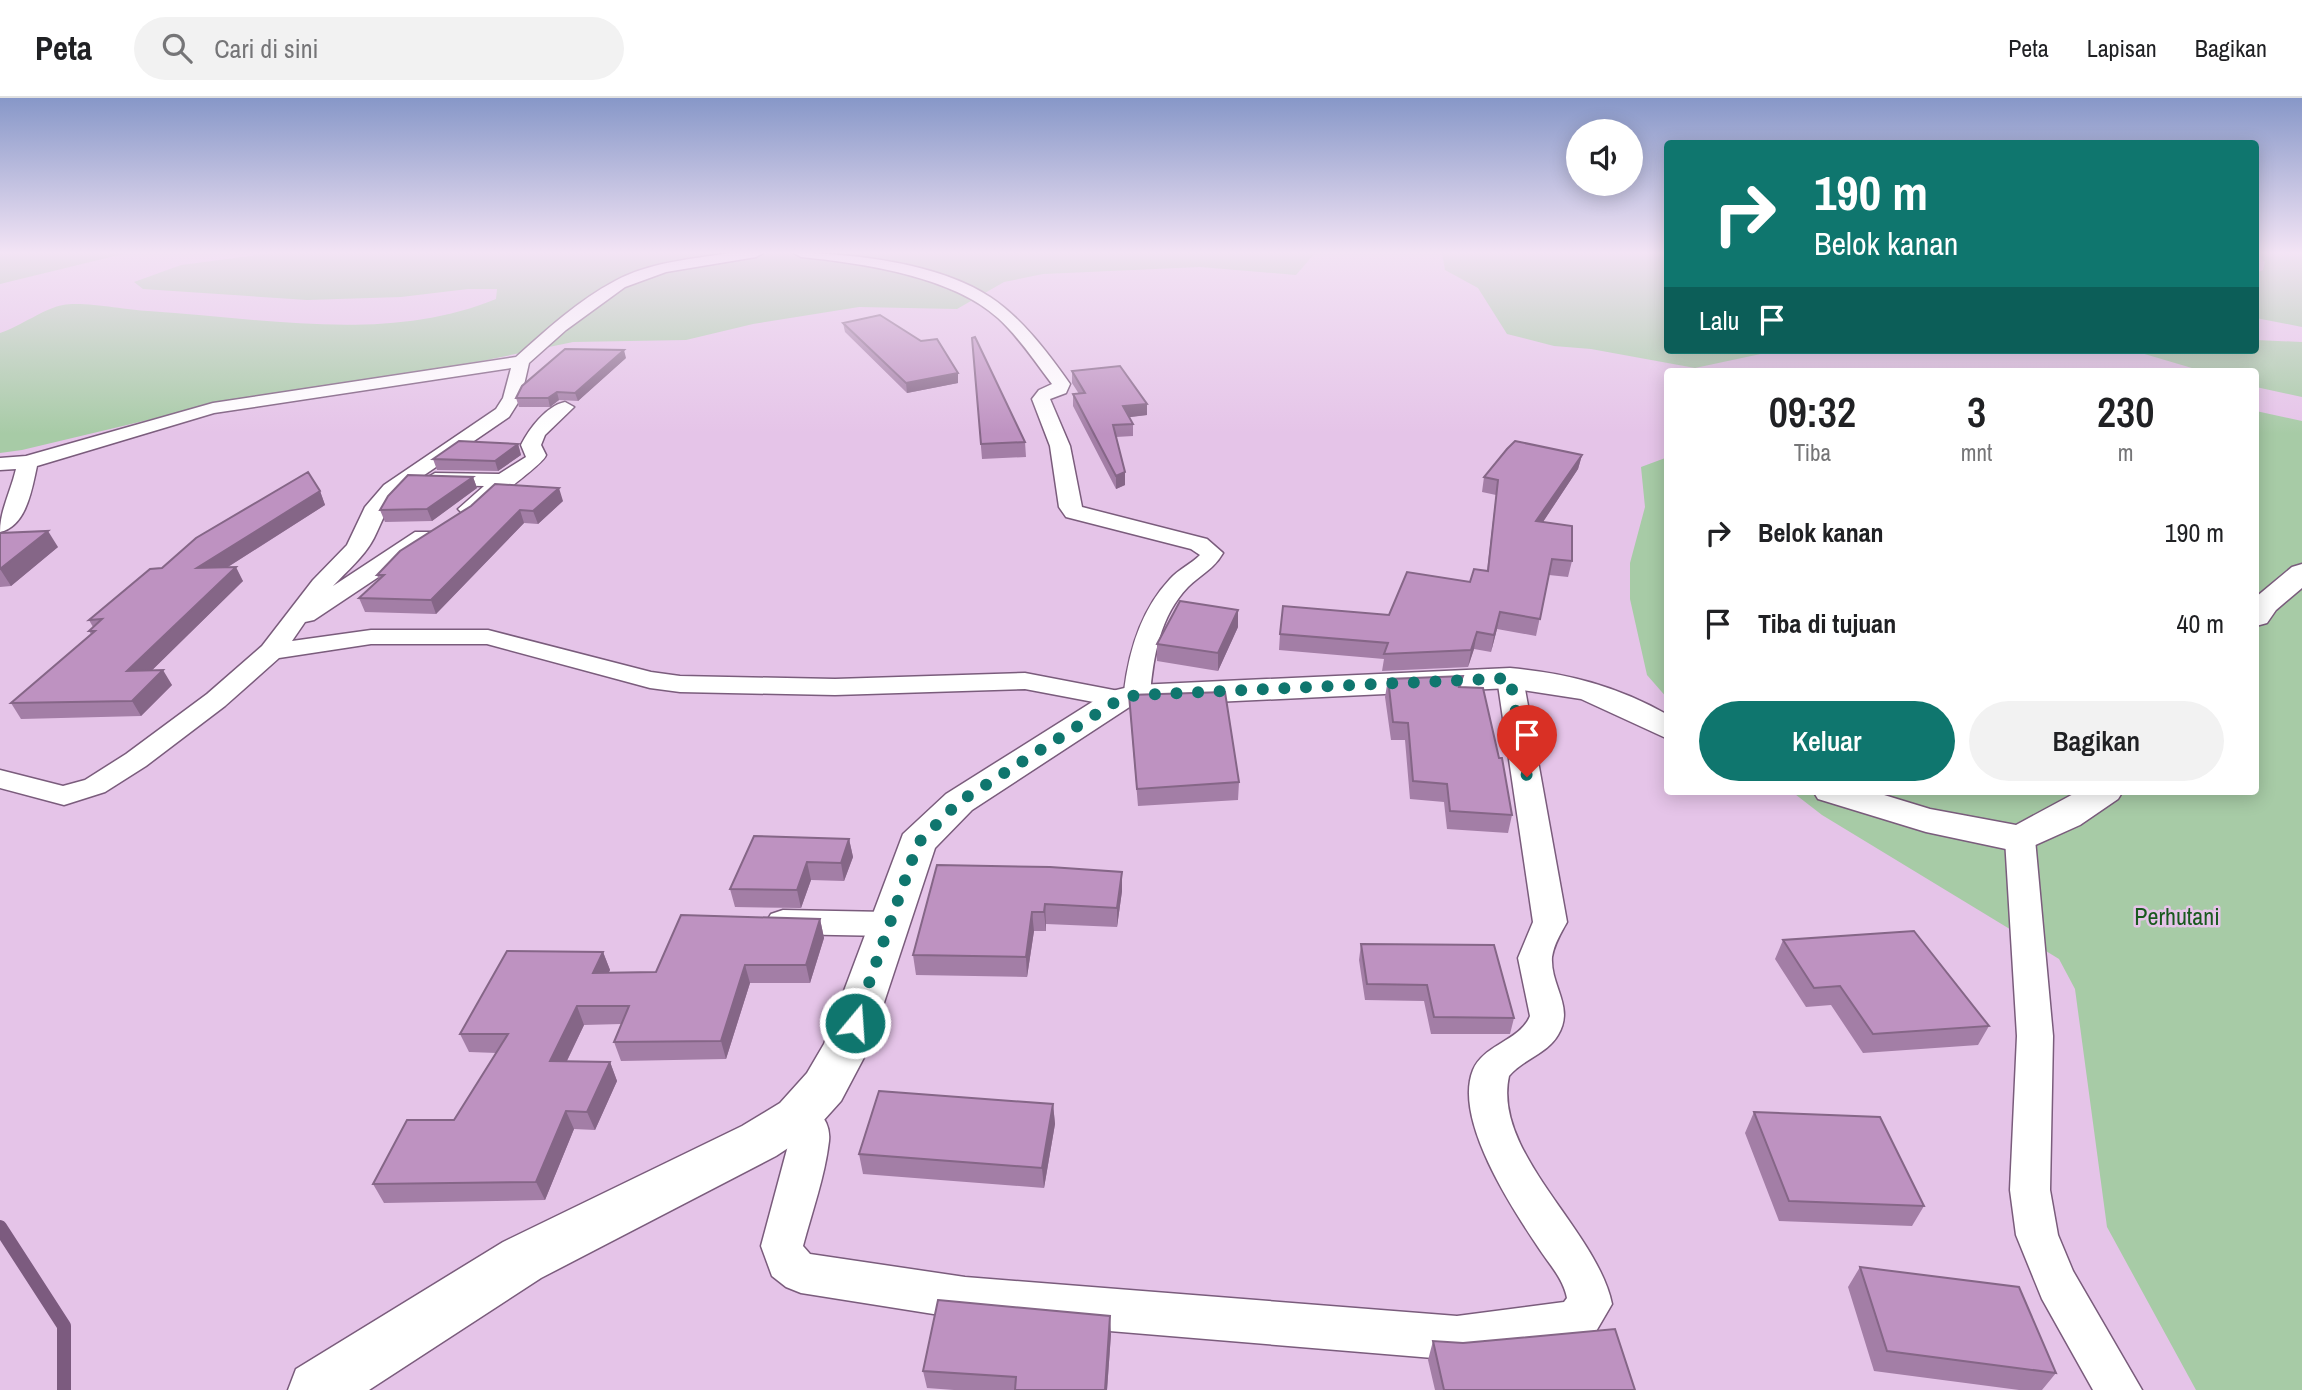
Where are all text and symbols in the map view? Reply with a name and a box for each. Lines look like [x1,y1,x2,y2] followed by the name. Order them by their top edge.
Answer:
[134,17,624,80] search box
[35,26,92,70] text: Peta
[158,29,196,67] icon: search
[214,31,318,66] text: Cari di sini
[2008,32,2049,64] text: Peta
[2087,32,2157,64] text: Lapisan
[2195,32,2267,64] text: Bagikan
[1566,119,1643,196] map controls
[1566,119,1643,196] button: sound
[1814,159,1928,225] text: 190 m
[1699,168,1790,259] icon: right
[1814,222,1958,265] text: Belok kanan
[1753,301,1791,339] icon: arrive
[1699,303,1739,338] text: Lalu
[1769,384,1856,440] text: 09:32
[1967,384,1986,440] text: 3
[2097,384,2154,440] text: 230
[1794,437,1831,468] text: Tiba
[1961,437,1992,468] text: mnt
[2118,437,2133,468] text: m
[1699,514,1737,552] icon: right
[1758,515,1884,550] text: Belok kanan
[2165,515,2224,550] text: 190 m
[1699,605,1737,643] icon: arrive
[1758,606,1896,641] text: Tiba di tujuan
[2177,606,2224,641] text: 40 m
[1699,701,1955,781] button: Keluar
[1969,701,2224,781] button: Bagikan
[1497,705,1557,777] pin
[1508,716,1546,754] icon: arrive
[2134,900,2220,932] park label: Perhutani
[818,986,892,1060] position arrow

